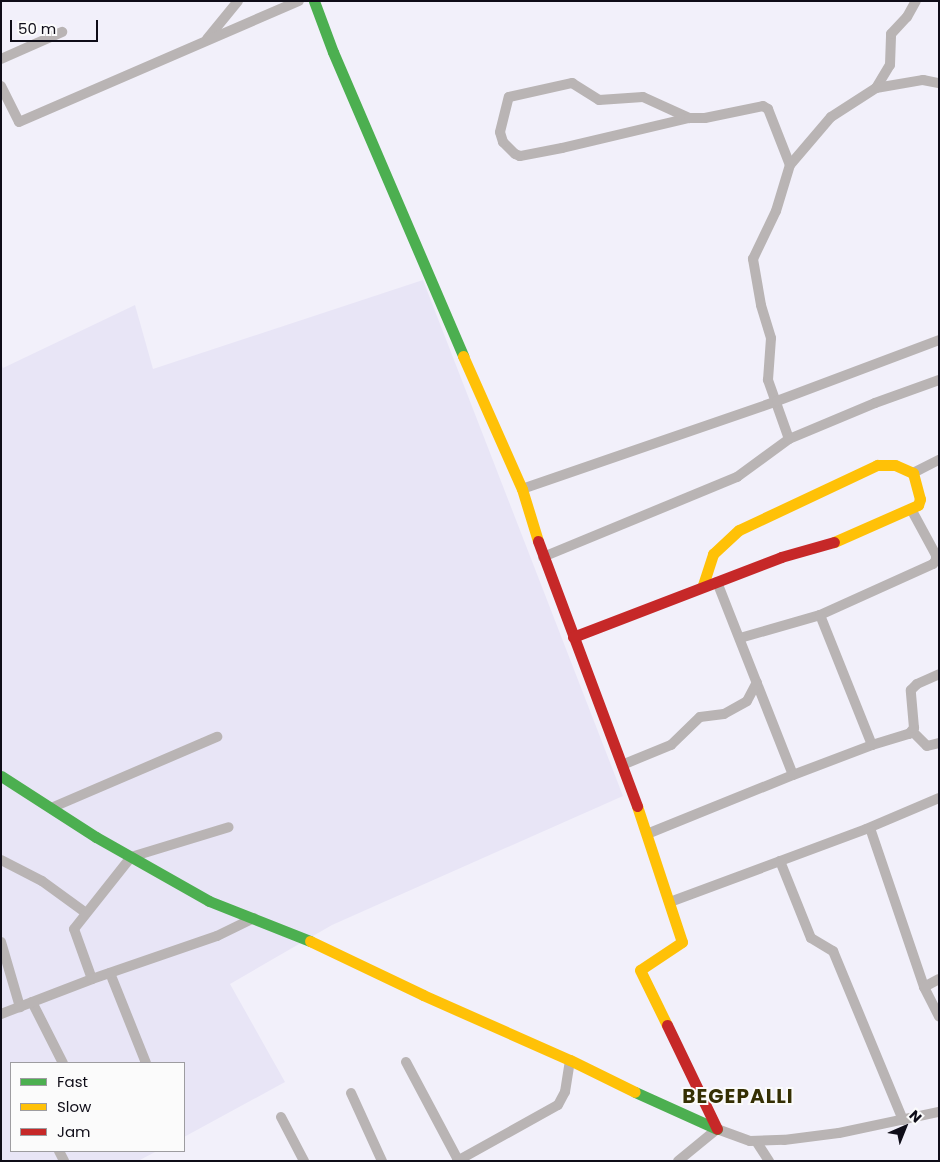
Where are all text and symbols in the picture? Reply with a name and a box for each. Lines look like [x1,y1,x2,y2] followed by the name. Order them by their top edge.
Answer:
[12,10,100,42] scale bar
[18,18,56,39] text: 50 m
[10,1062,185,1152] legend
[57,1071,88,1092] text: Fast
[681,1084,795,1108] district label: BEGEPALLI
[57,1096,91,1117] text: Slow
[880,1102,930,1152] north arrow
[905,1105,926,1127] text: N
[57,1121,91,1142] text: Jam

